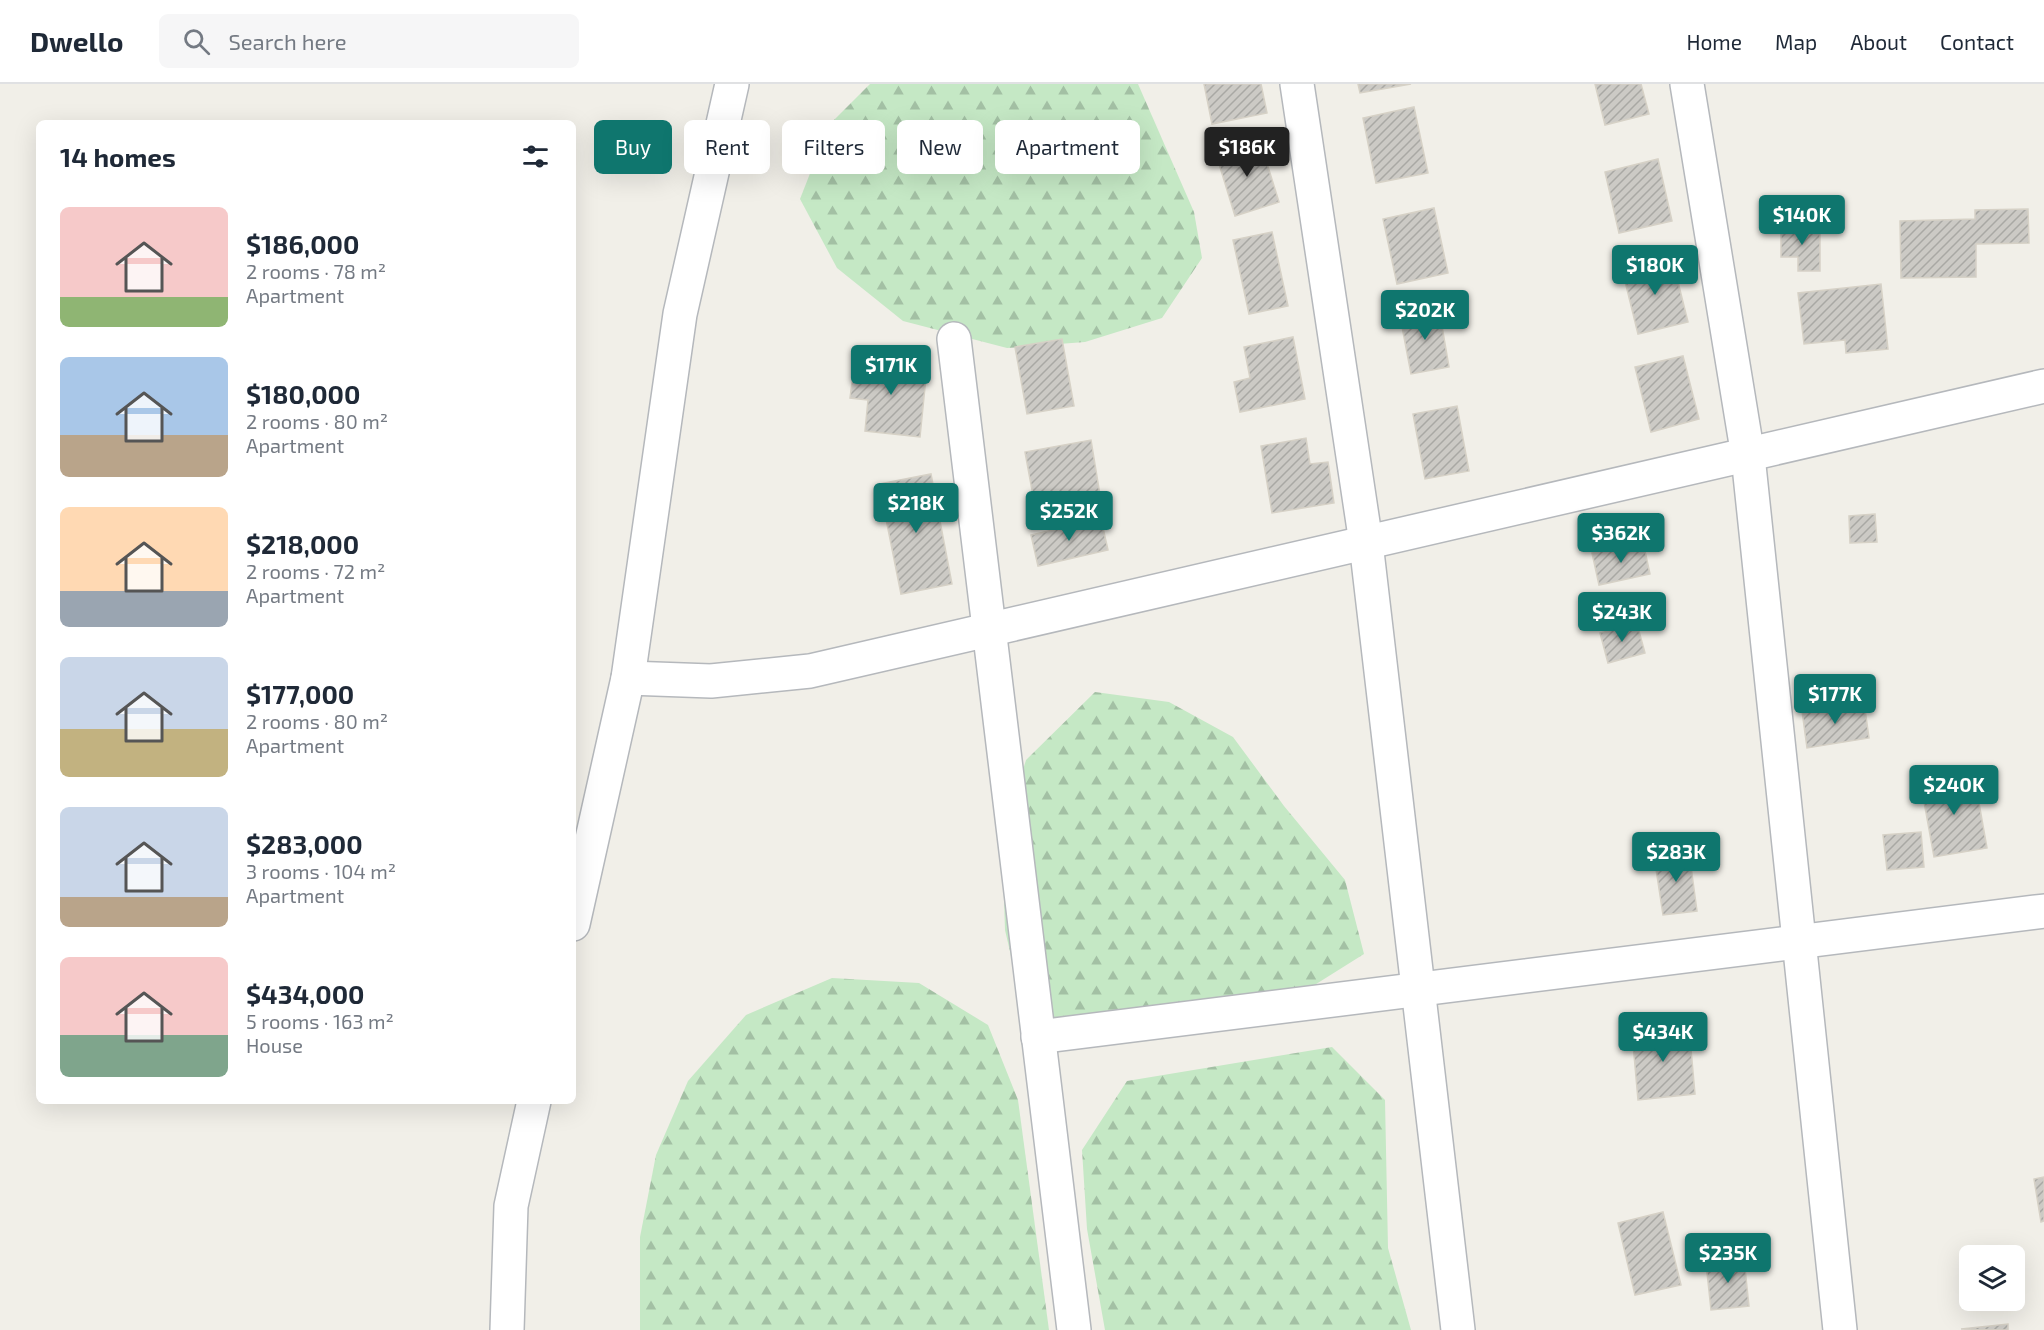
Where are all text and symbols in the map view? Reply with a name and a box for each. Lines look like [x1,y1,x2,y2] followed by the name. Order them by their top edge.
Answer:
[159,14,579,68] search box
[30,24,123,58] text: Dwello
[180,25,213,58] icon: search
[228,28,347,54] text: Search here
[1686,29,1742,54] text: Home
[1775,29,1817,54] text: Map
[1850,29,1907,54] text: About
[1940,29,2014,54] text: Contact
[594,120,672,174] chip: Buy
[684,120,770,174] chip: Rent
[782,120,885,174] chip: Filters
[897,120,983,174] chip: New
[995,120,1140,174] chip: Apartment
[1205,127,1289,178] pin: $186K
[1218,134,1276,158] text: $186K
[519,140,552,173] icon: filters
[60,141,176,172] text: 14 homes
[1760,195,1844,246] pin: $140K
[1773,202,1831,226] text: $140K
[246,228,359,259] text: $186,000
[108,231,180,303] icon: home
[1613,245,1697,296] pin: $180K
[1626,252,1684,276] text: $180K
[246,259,386,283] text: 2 rooms · 78 m²
[246,283,344,307] text: Apartment
[1383,290,1467,341] pin: $202K
[1395,297,1455,321] text: $202K
[849,345,933,396] pin: $171K
[865,352,917,376] text: $171K
[246,378,360,409] text: $180,000
[108,381,180,453] icon: home
[246,409,388,433] text: 2 rooms · 80 m²
[246,433,344,457] text: Apartment
[874,483,958,534] pin: $218K
[888,490,945,514] text: $218K
[1027,491,1111,542] pin: $252K
[1040,498,1098,522] text: $252K
[1579,513,1663,564] pin: $362K
[1591,520,1651,544] text: $362K
[246,528,359,559] text: $218,000
[108,531,180,603] icon: home
[246,559,385,583] text: 2 rooms · 72 m²
[246,583,344,607] text: Apartment
[1580,592,1664,643] pin: $243K
[1592,599,1652,623] text: $243K
[1793,674,1877,725] pin: $177K
[246,678,354,709] text: $177,000
[108,681,180,753] icon: home
[1808,681,1862,705] text: $177K
[246,709,388,733] text: 2 rooms · 80 m²
[246,733,344,757] text: Apartment
[1912,765,1996,816] pin: $240K
[1923,772,1985,796] text: $240K
[246,828,363,859] text: $283,000
[108,831,180,903] icon: home
[1634,832,1718,883] pin: $283K
[1646,839,1706,863] text: $283K
[246,859,396,883] text: 3 rooms · 104 m²
[246,883,344,907] text: Apartment
[246,978,364,1009] text: $434,000
[108,981,180,1053] icon: home
[246,1009,394,1033] text: 5 rooms · 163 m²
[1621,1012,1705,1063] pin: $434K
[1632,1019,1694,1043] text: $434K
[246,1033,303,1057] text: House
[1686,1233,1770,1284] pin: $235K
[1699,1240,1757,1264] text: $235K
[1959,1245,2025,1311] map controls
[1959,1245,2025,1311] button: layers

